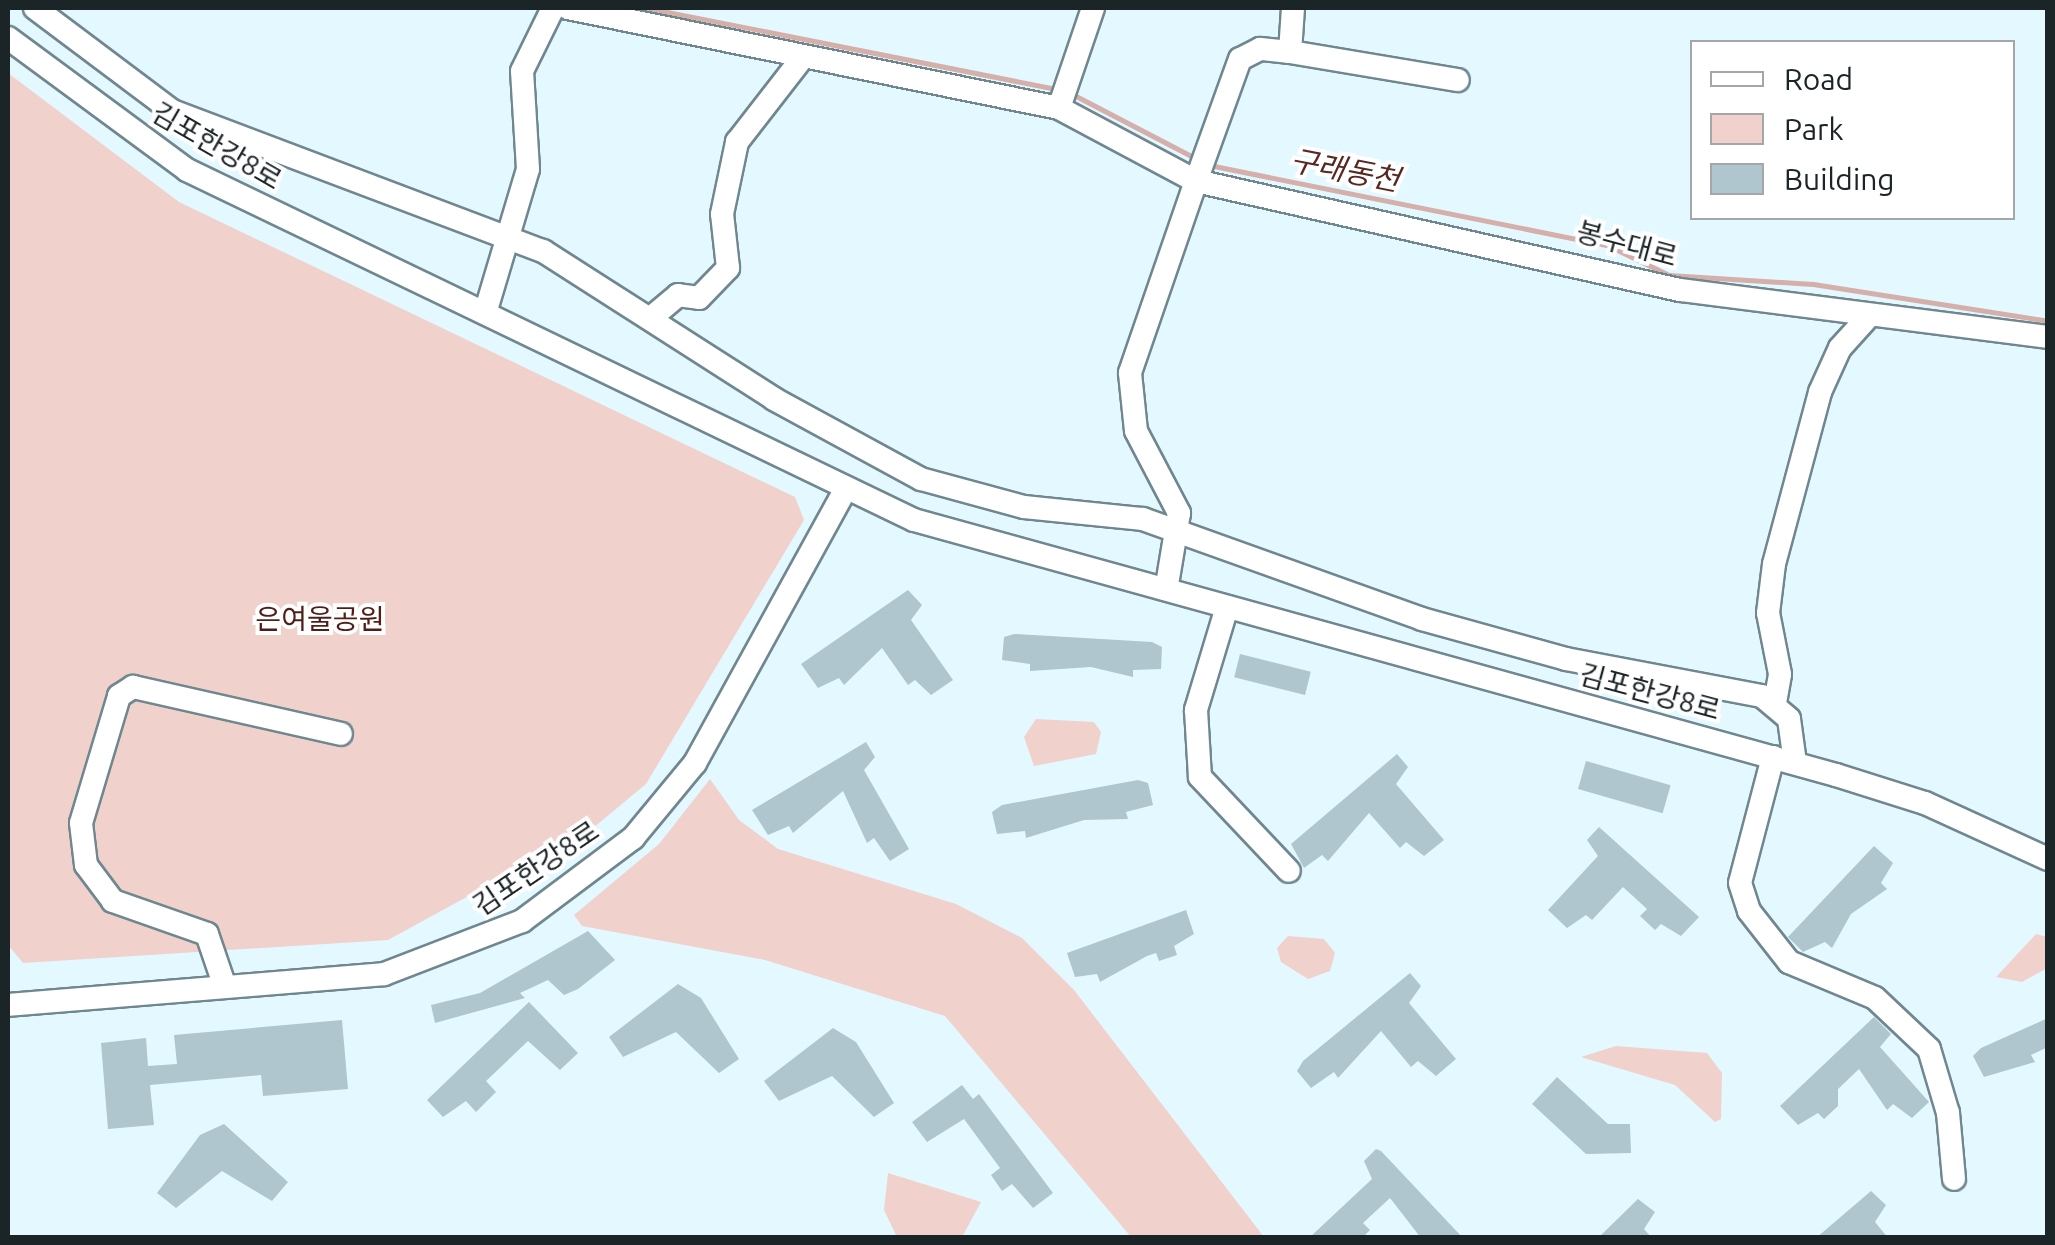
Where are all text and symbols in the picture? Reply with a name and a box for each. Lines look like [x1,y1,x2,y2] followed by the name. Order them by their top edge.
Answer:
[1690,40,2015,220] legend
[1784,62,1853,96] text: Road
[146,95,288,197] street label: 김포한강8로
[1784,112,1844,146] text: Park
[1287,142,1403,198] water label: 구래동천
[1784,162,1895,196] text: Building
[1573,214,1681,274] street label: 봉수대로
[256,602,384,636] park label: 은여울공원
[1576,657,1724,727] street label: 김포한강8로
[467,814,605,922] street label: 김포한강8로

